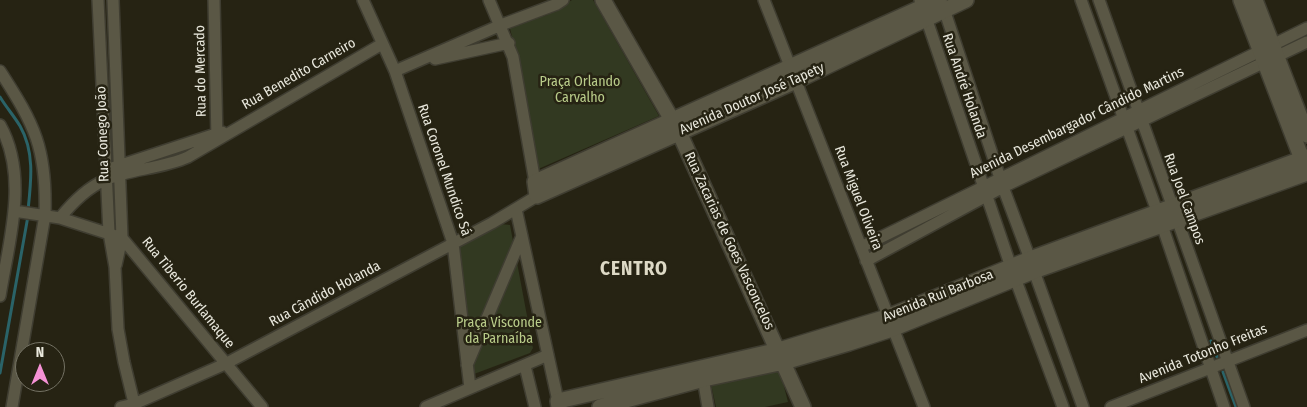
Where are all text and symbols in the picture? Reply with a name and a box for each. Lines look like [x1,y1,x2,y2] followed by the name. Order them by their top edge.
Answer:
[192,25,210,117] street label: Rua do Mercado
[938,31,990,141] street label: Rua André Holanda
[239,35,359,113] street label: Rua Benedito Carneiro
[677,59,827,139] street label: Avenida Doutor José Tapety
[967,64,1187,182] street label: Avenida Desembargador Cândido Martins
[540,74,620,106] park label: Praça Orlando Carvalho
[93,86,113,182] street label: Rua Conego João
[414,102,474,238] street label: Rua Coronel Mundico Sá
[830,144,886,252] street label: Rua Miguel Oliveira
[680,149,778,333] street label: Rua Zacarias de Goes Vasconcelos
[1160,151,1208,247] street label: Rua Joel Campos
[138,234,238,352] street label: Rua Tiberio Burlamaque
[267,258,383,330] street label: Rua Cândido Holanda
[599,259,669,281] district label: CENTRO
[880,266,996,326] street label: Avenida Rui Barbosa
[456,315,542,348] park label: Praça Visconde da Parnaíba
[1136,321,1270,387] street label: Avenida Totonho Freitas
[15,342,65,392] north arrow
[36,344,44,361] text: N

